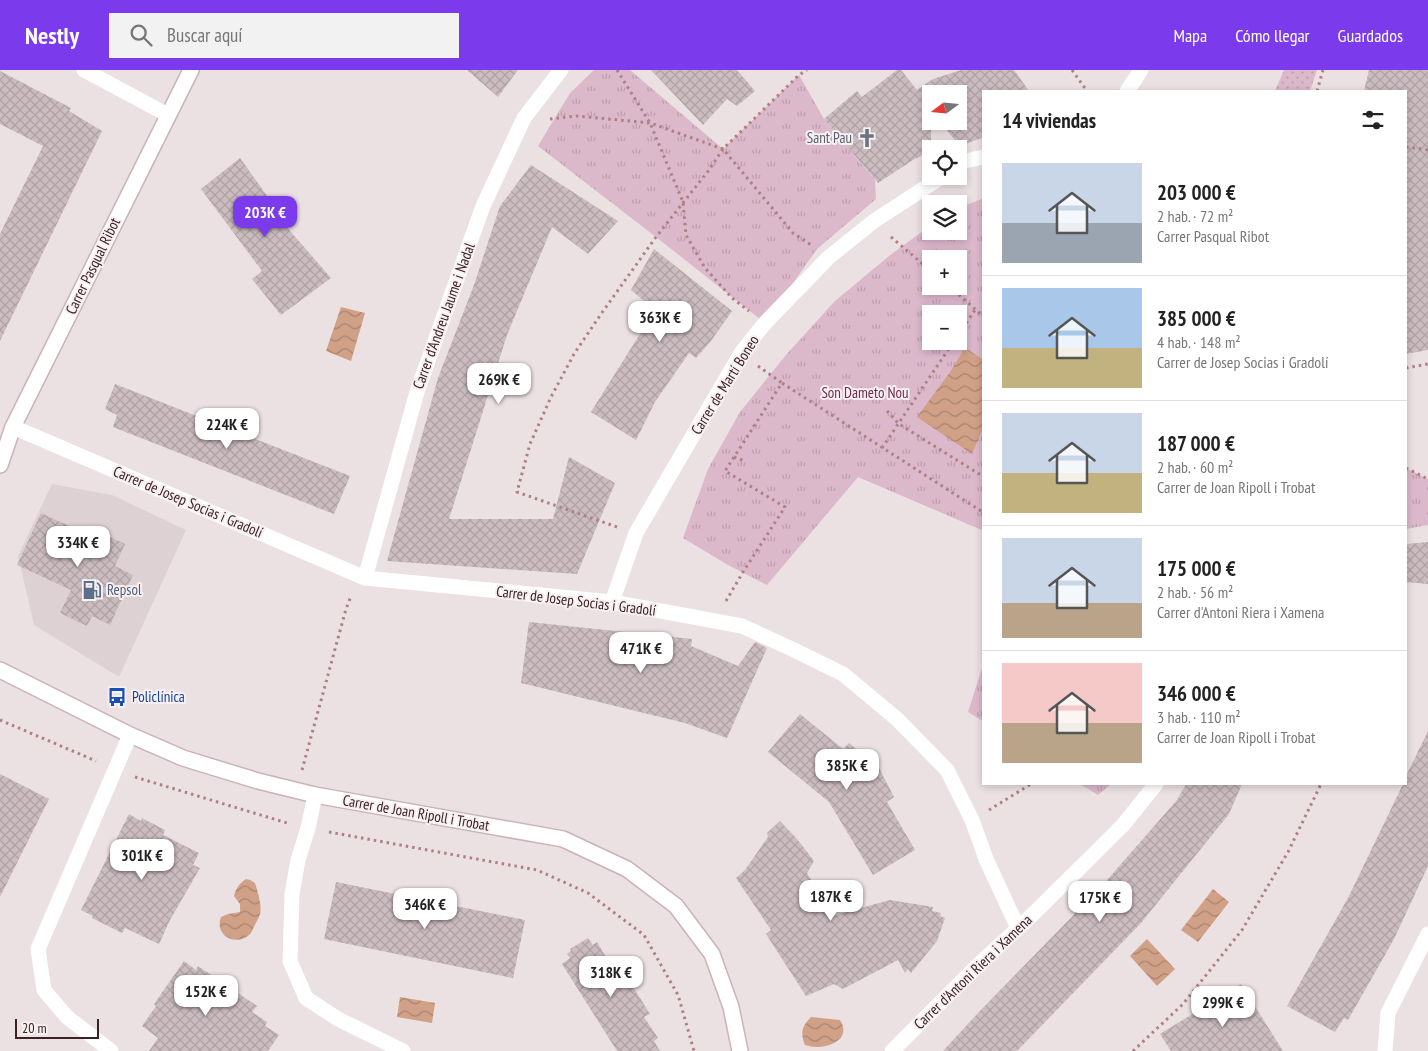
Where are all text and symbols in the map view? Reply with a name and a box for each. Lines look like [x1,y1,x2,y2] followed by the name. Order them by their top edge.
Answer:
[109,13,459,58] search box
[25,20,79,51] text: Nestly
[127,21,155,49] icon: search
[167,23,242,47] text: Buscar aquí
[1173,24,1207,47] text: Mapa
[1235,24,1310,47] text: Cómo llegar
[1338,24,1403,47] text: Guardados
[922,85,968,130] north arrow
[922,85,967,350] map controls
[1359,106,1387,134] icon: filters
[1002,107,1096,134] text: 14 viviendas
[856,127,878,149] church icon: Sant Pau
[807,128,852,147] place label: Sant Pau
[922,140,967,185] button: locate
[1157,179,1236,206] text: 203 000 €
[1042,183,1102,243] icon: home
[922,195,967,240] button: layers
[224,196,306,238] pin: 203K €
[244,202,286,222] text: 203K €
[1157,206,1233,226] text: 2 hab. · 72 m²
[61,214,124,317] street label: Carrer Pasqual Ribot
[1157,226,1269,246] text: Carrer Pasqual Ribot
[408,240,479,391] street label: Carrer d'Andreu Jaume i Nadal
[922,250,967,295] button: +
[619,300,701,343] pin: 363K €
[922,305,967,350] button: −
[1157,305,1236,332] text: 385 000 €
[639,307,681,327] text: 363K €
[1042,308,1102,368] icon: home
[686,332,763,438] street label: Carrer de Martí Boneo
[1157,332,1241,352] text: 4 hab. · 148 m²
[1157,352,1328,372] text: Carrer de Josep Socias i Gradolí
[458,362,540,405] pin: 269K €
[478,369,520,389] text: 269K €
[821,383,909,402] park label: Son Dameto Nou
[186,408,268,450] pin: 224K €
[206,414,248,434] text: 224K €
[1157,430,1235,457] text: 187 000 €
[1042,433,1102,493] icon: home
[1157,457,1233,477] text: 2 hab. · 60 m²
[111,461,267,542] street label: Carrer de Josep Socias i Gradolí
[1157,477,1315,497] text: Carrer de Joan Ripoll i Trobat
[37,526,119,568] pin: 334K €
[57,532,99,552] text: 334K €
[1157,555,1236,582] text: 175 000 €
[1042,558,1102,618] icon: home
[81,579,103,601] fuel station icon: Repsol
[107,580,142,599] place label: Repsol
[495,581,658,620] street label: Carrer de Josep Socias i Gradolí
[1157,582,1233,602] text: 2 hab. · 56 m²
[1157,602,1325,622] text: Carrer d'Antoni Riera i Xamena
[600,632,682,674] pin: 471K €
[620,638,662,658] text: 471K €
[1157,680,1236,707] text: 346 000 €
[1042,683,1102,743] icon: home
[106,686,128,708] bus stop icon: Policlínica
[132,687,185,706] place label: Policlínica
[1157,707,1241,727] text: 3 hab. · 110 m²
[1157,727,1315,747] text: Carrer de Joan Ripoll i Trobat
[806,748,888,791] pin: 385K €
[826,755,868,775] text: 385K €
[341,790,491,835] street label: Carrer de Joan Ripoll i Trobat
[101,838,183,881] pin: 301K €
[121,845,163,865] text: 301K €
[790,880,872,922] pin: 187K €
[1059,880,1141,923] pin: 175K €
[810,886,852,906] text: 187K €
[1079,887,1121,907] text: 175K €
[384,888,466,930] pin: 346K €
[404,894,446,914] text: 346K €
[910,910,1036,1033] street label: Carrer d'Antoni Riera i Xamena
[570,956,652,998] pin: 318K €
[590,962,632,982] text: 318K €
[165,974,247,1017] pin: 152K €
[185,981,227,1001] text: 152K €
[1182,986,1264,1028] pin: 299K €
[1202,992,1244,1012] text: 299K €
[15,1016,99,1039] scale bar
[22,1019,47,1037] text: 20 m

